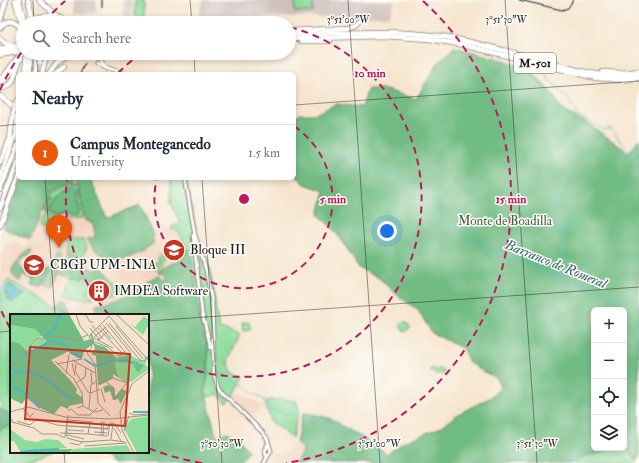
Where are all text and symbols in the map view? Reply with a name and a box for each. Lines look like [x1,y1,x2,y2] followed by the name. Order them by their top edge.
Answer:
[327,14,370,26] text: 3°51'00"W
[485,14,528,26] text: 3°51'30"W
[16,16,296,60] search box
[30,27,52,49] icon: search
[62,29,131,48] text: Search here
[514,53,556,73] road number: M-501
[354,66,387,81] text: 10 min
[32,88,83,109] text: Nearby
[70,135,211,154] text: Campus Montegancedo
[43,145,47,161] text: 1
[248,145,280,161] text: 1.5 km
[70,154,124,170] text: University
[237,192,251,206] centre of rings
[320,192,347,207] text: 5 min
[496,192,527,207] text: 15 min
[458,213,553,229] park label: Monte de Boadilla
[46,215,72,248] pin: 1
[377,221,397,241] your location
[502,236,611,293] water label: Barranco de Romeral
[161,237,187,263] school or university icon: Bloque III
[190,242,245,258] place label: Bloque III
[21,252,47,278] school or university icon: CBGP UPM-INIA
[50,257,157,273] place label: CBGP UPM-INIA
[86,278,112,304] building icon: IMDEA Software
[114,283,209,299] place label: IMDEA Software
[591,307,627,451] map controls
[591,307,627,343] button: +
[10,314,149,453] inset map
[591,343,627,379] button: −
[591,379,627,415] button: locate
[591,415,627,451] button: layers
[201,438,244,450] text: 3°50'30"W
[358,438,401,450] text: 3°51'00"W
[516,438,559,450] text: 3°51'30"W

